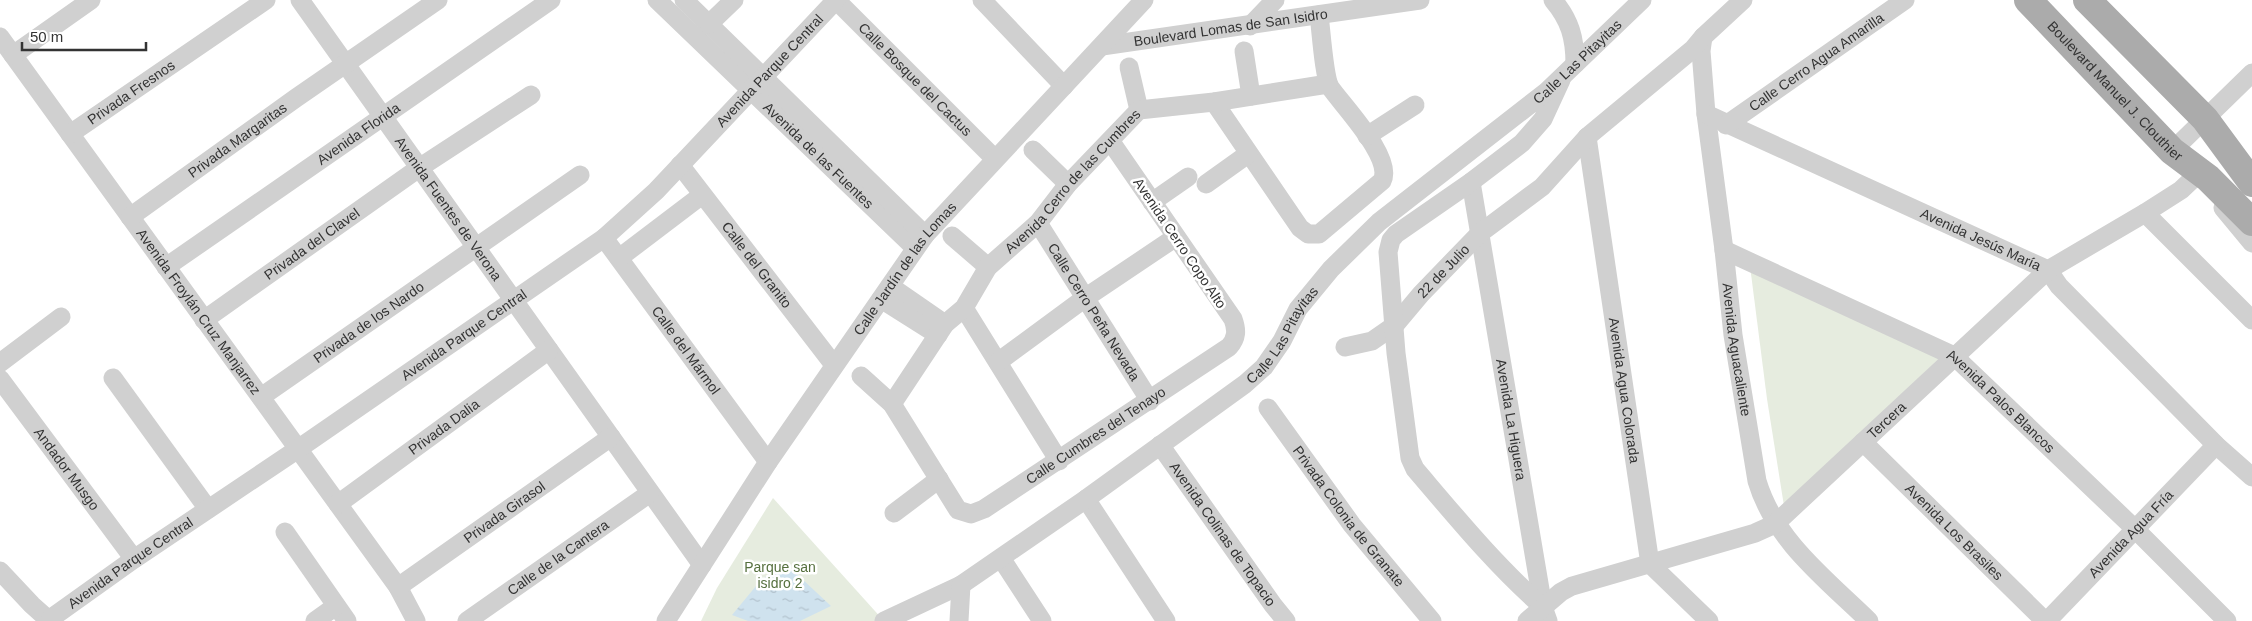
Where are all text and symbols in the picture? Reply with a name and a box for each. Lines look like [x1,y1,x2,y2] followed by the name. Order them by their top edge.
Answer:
[1133,5,1329,49] street label: Boulevard Lomas de San Isidro
[1746,9,1887,115] street label: Calle Cerro Agua Amarilla
[713,11,826,130] street label: Avenida Parque Central
[1530,16,1625,107] street label: Calle Las Pitayitas
[2044,18,2186,164] street label: Boulevard Manuel J. Clouthier
[855,19,975,139] street label: Calle Bosque del Cactus
[22,20,146,52] scale bar
[30,28,63,45] text: 50 m
[84,57,178,128] street label: Privada Fresnos
[185,99,290,181] street label: Privada Margaritas
[314,99,403,168] street label: Avenida Florida
[760,99,877,212] street label: Avenida de las Fuentes
[1001,106,1143,256] street label: Avenida Cerro de las Cumbres
[392,134,505,284] street label: Avenida Fuentes de Verona
[1130,175,1230,311] street label: Avenida Cerro Copo Alto
[850,199,960,338] street label: Calle Jardín de las Lomas
[261,205,363,283] street label: Privada del Clavel
[1918,205,2044,274] street label: Avenida Jesús María
[719,219,795,311] street label: Calle del Granito
[133,226,264,398] street label: Avenida Froylán Cruz Manjarrez
[1045,240,1143,384] street label: Calle Cerro Peña Nevada
[1414,241,1473,301] street label: 22 de Julio
[310,278,427,366] street label: Privada de los Nardo
[1720,282,1754,418] street label: Avenida Aguacaliente
[1243,283,1321,387] street label: Calle Las Pitayitas
[398,286,529,383] street label: Avenida Parque Central
[649,303,724,397] street label: Calle del Mármol
[1606,316,1643,464] street label: Avenida Agua Colorada
[1944,346,2058,456] street label: Avenida Palos Blancos
[1493,358,1529,482] street label: Avenida La Higuera
[1023,383,1169,487] street label: Calle Cumbres del Tenayo
[405,396,482,458] street label: Privada Dalia
[1864,398,1909,442] street label: Tercera
[31,424,103,513] street label: Andador Musgo
[1290,443,1408,590] street label: Privada Colonia de Granate
[1167,459,1279,609] street label: Avenida Colinas de Topacio
[461,478,548,546] street label: Privada Girasol
[1902,480,2006,583] street label: Avenida Los Brasiles
[2085,487,2177,581] street label: Avenida Agua Fría
[65,514,196,612] street label: Avenida Parque Central
[504,516,612,598] street label: Calle de la Cantera
[744,559,816,591] park label: Parque san isidro 2

